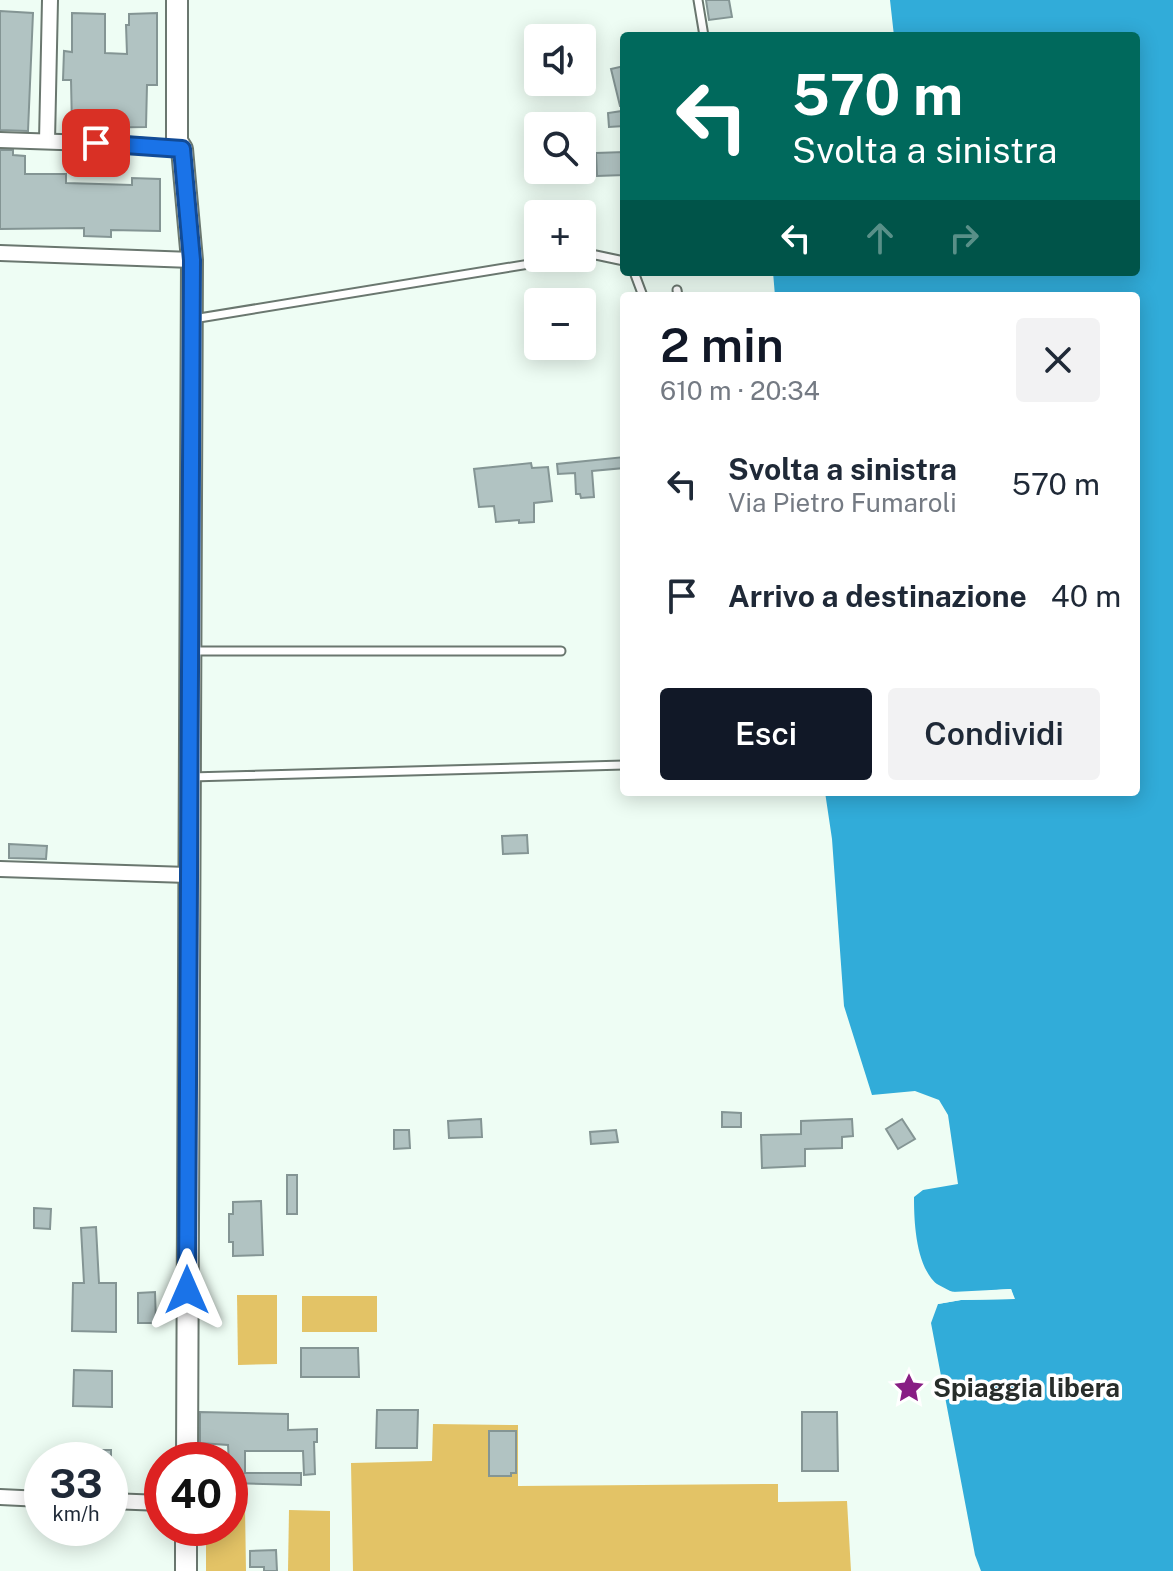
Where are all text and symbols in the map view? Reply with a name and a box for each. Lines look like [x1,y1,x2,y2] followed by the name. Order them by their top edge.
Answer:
[524,24,596,360] map controls
[524,24,596,96] button: sound
[792,62,963,128] text: 570 m
[660,64,764,168] icon: left
[62,109,130,177] pin
[524,112,596,184] button: search
[74,121,118,165] icon: arrive
[792,129,1057,171] text: Svolta a sinistra
[524,200,596,272] button: +
[774,216,818,260] icon: left
[858,216,902,260] icon: ahead
[942,216,986,260] icon: right
[524,288,596,360] button: −
[660,316,784,373] text: 2 min
[1016,318,1100,402] button: close
[660,375,820,406] text: 610 m · 20:34
[728,451,957,487] text: Svolta a sinistra
[660,462,704,506] icon: left
[1012,466,1100,502] text: 570 m
[728,487,957,518] text: Via Pietro Fumaroli
[660,574,704,618] icon: arrive
[728,578,1027,614] text: Arrivo a destinazione
[1051,578,1121,614] text: 40 m
[660,688,872,780] button: Esci
[888,688,1100,780] button: Condividi
[145,1248,229,1332] position arrow
[892,1371,926,1405] place icon: Spiaggia libera
[933,1372,1120,1403] place label: Spiaggia libera
[144,1442,248,1546] speed limit sign: 40
[49,1460,103,1507] text: 33
[52,1502,100,1526] text: km/h

